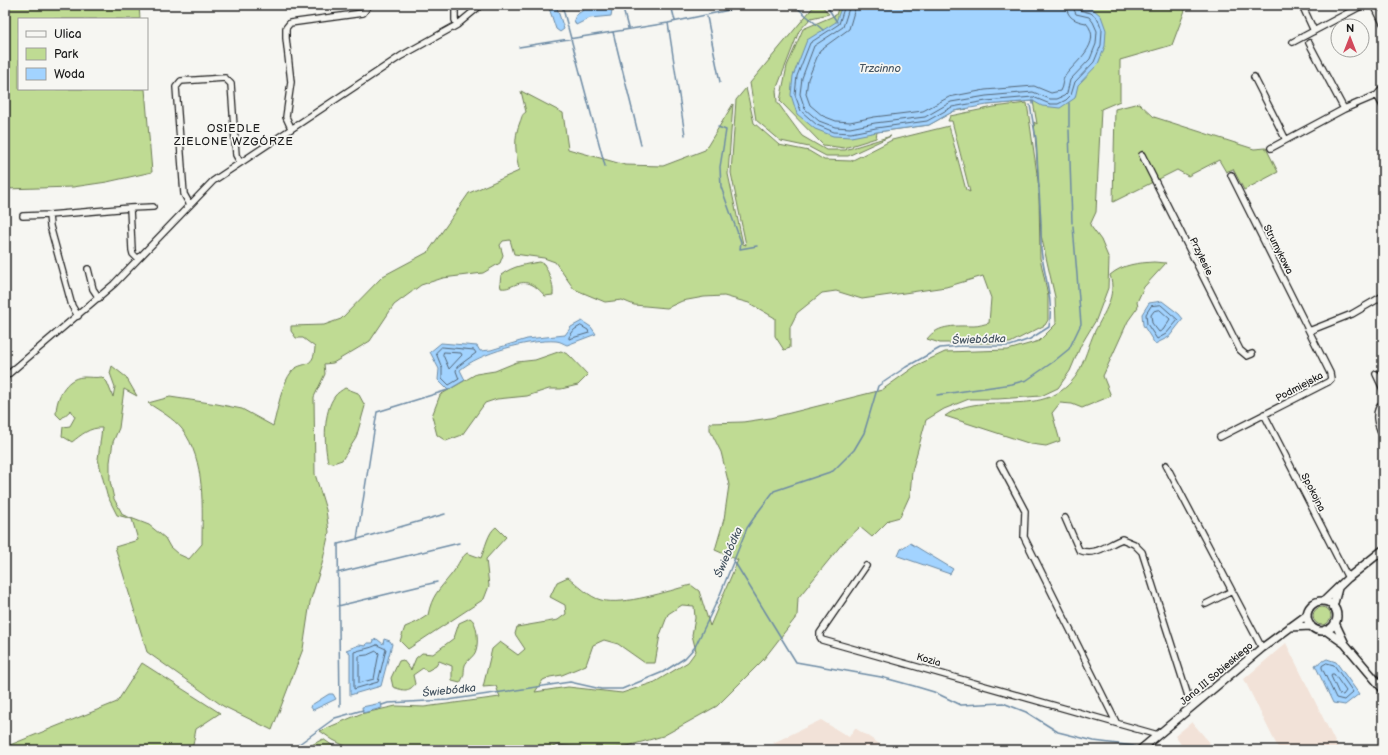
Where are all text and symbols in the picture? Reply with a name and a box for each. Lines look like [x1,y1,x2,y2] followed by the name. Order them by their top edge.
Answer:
[18,18,148,90] legend
[1330,18,1370,58] north arrow
[1346,22,1354,35] text: N
[54,27,82,42] text: Ulica
[54,47,78,62] text: Park
[859,62,901,75] water label: Trzcinno
[54,67,85,82] text: Woda
[173,122,294,148] district label: OSIEDLE ZIELONE WZGÓRZE
[1261,223,1296,276] street label: Strumykowa
[1187,236,1215,277] street label: Przylesie
[952,331,1006,347] water label: Świebódka
[1274,369,1325,404] street label: Podmiejska
[1298,471,1328,514] street label: Spokojna
[711,525,745,579] water label: Świebódka
[1178,639,1256,708] street label: Jana III Sobieskiego
[915,651,943,669] street label: Kozia
[422,680,476,700] water label: Świebódka

